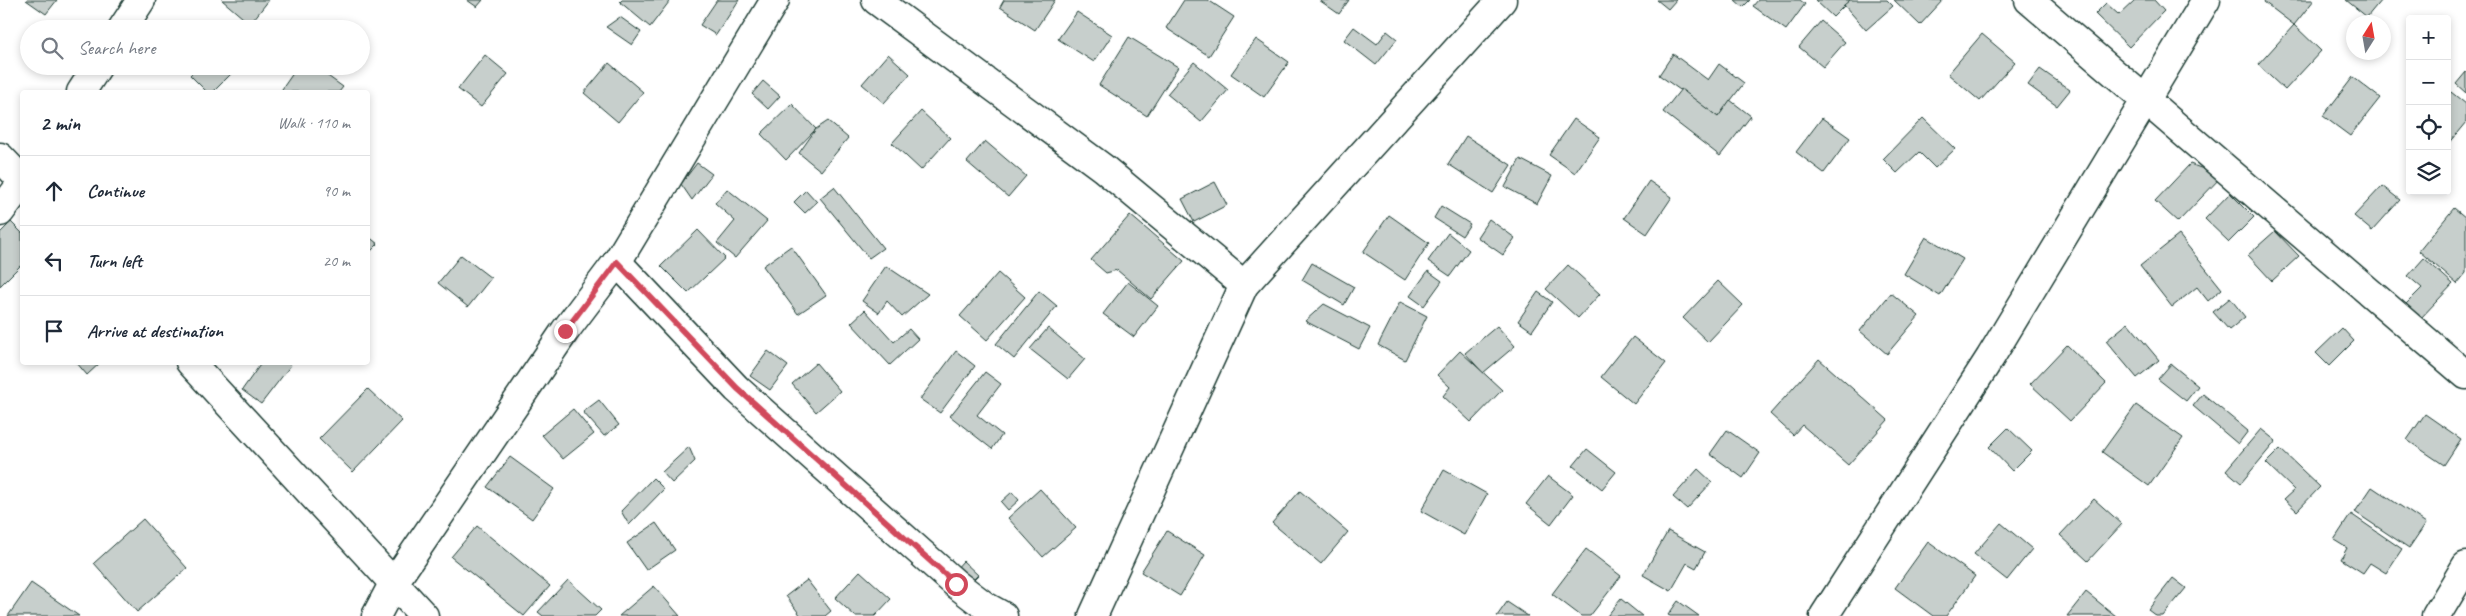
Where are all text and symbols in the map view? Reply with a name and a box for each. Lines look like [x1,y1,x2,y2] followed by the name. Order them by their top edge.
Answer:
[2346,15,2391,60] north arrow
[2406,15,2451,195] map controls
[2406,15,2451,60] button: +
[20,20,370,75] search box
[38,34,66,62] icon: search
[78,36,155,60] text: Search here
[2406,60,2451,105] button: −
[2406,105,2451,150] button: locate
[40,110,80,136] text: 2 min
[278,113,350,133] text: Walk · 110 m
[2406,150,2451,195] button: layers
[40,177,68,205] icon: ahead
[87,179,144,203] text: Continue
[323,181,350,201] text: 90 m
[40,247,68,275] icon: left
[87,249,142,273] text: Turn left
[323,251,350,271] text: 20 m
[40,317,68,345] icon: arrive
[87,319,223,343] text: Arrive at destination
[554,320,577,343] route end
[945,573,968,596] route start

